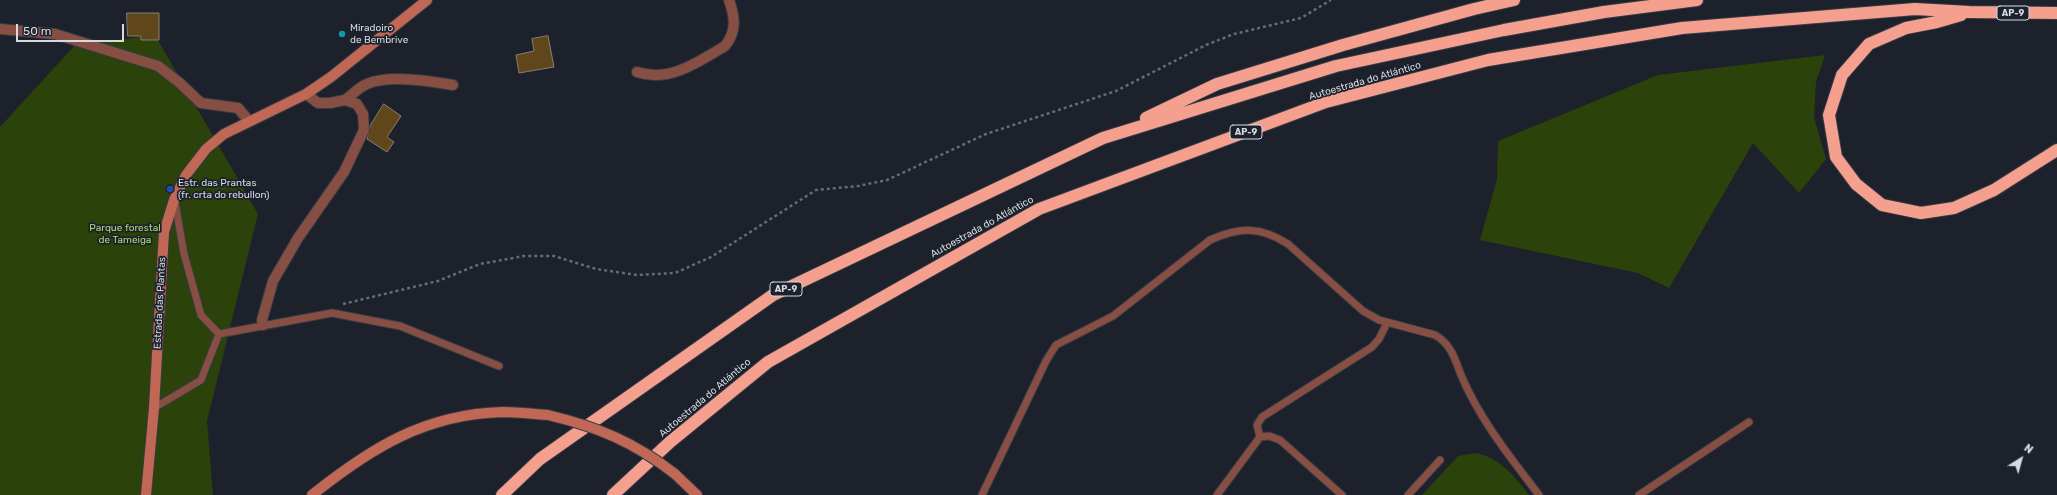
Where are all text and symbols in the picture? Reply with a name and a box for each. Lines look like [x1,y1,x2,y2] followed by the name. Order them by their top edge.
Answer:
[1997,6,2029,20] road number: AP-9
[18,16,126,42] scale bar
[350,22,408,46] place label: Miradoiro de Bembrive
[23,24,51,38] text: 50 m
[337,29,347,39] marker: Miradoiro de Bembrive
[1308,59,1422,103] street label: Autoestrada do Atlántico
[1230,125,1262,139] road number: AP-9
[178,177,269,200] place label: Estr. das Prantas (fr. crta do rebullon)
[165,184,175,194] marker: Estr. das Prantas (fr. crta do rebullon)
[928,194,1036,260] street label: Autoestrada do Atlántico
[89,222,161,246] park label: Parque forestal de Tameiga
[152,257,168,349] street label: Estrada das Plantas
[770,282,802,296] road number: AP-9
[657,356,753,440] street label: Autoestrada do Atlántico
[2001,439,2041,479] north arrow
[2021,441,2036,457] text: N

